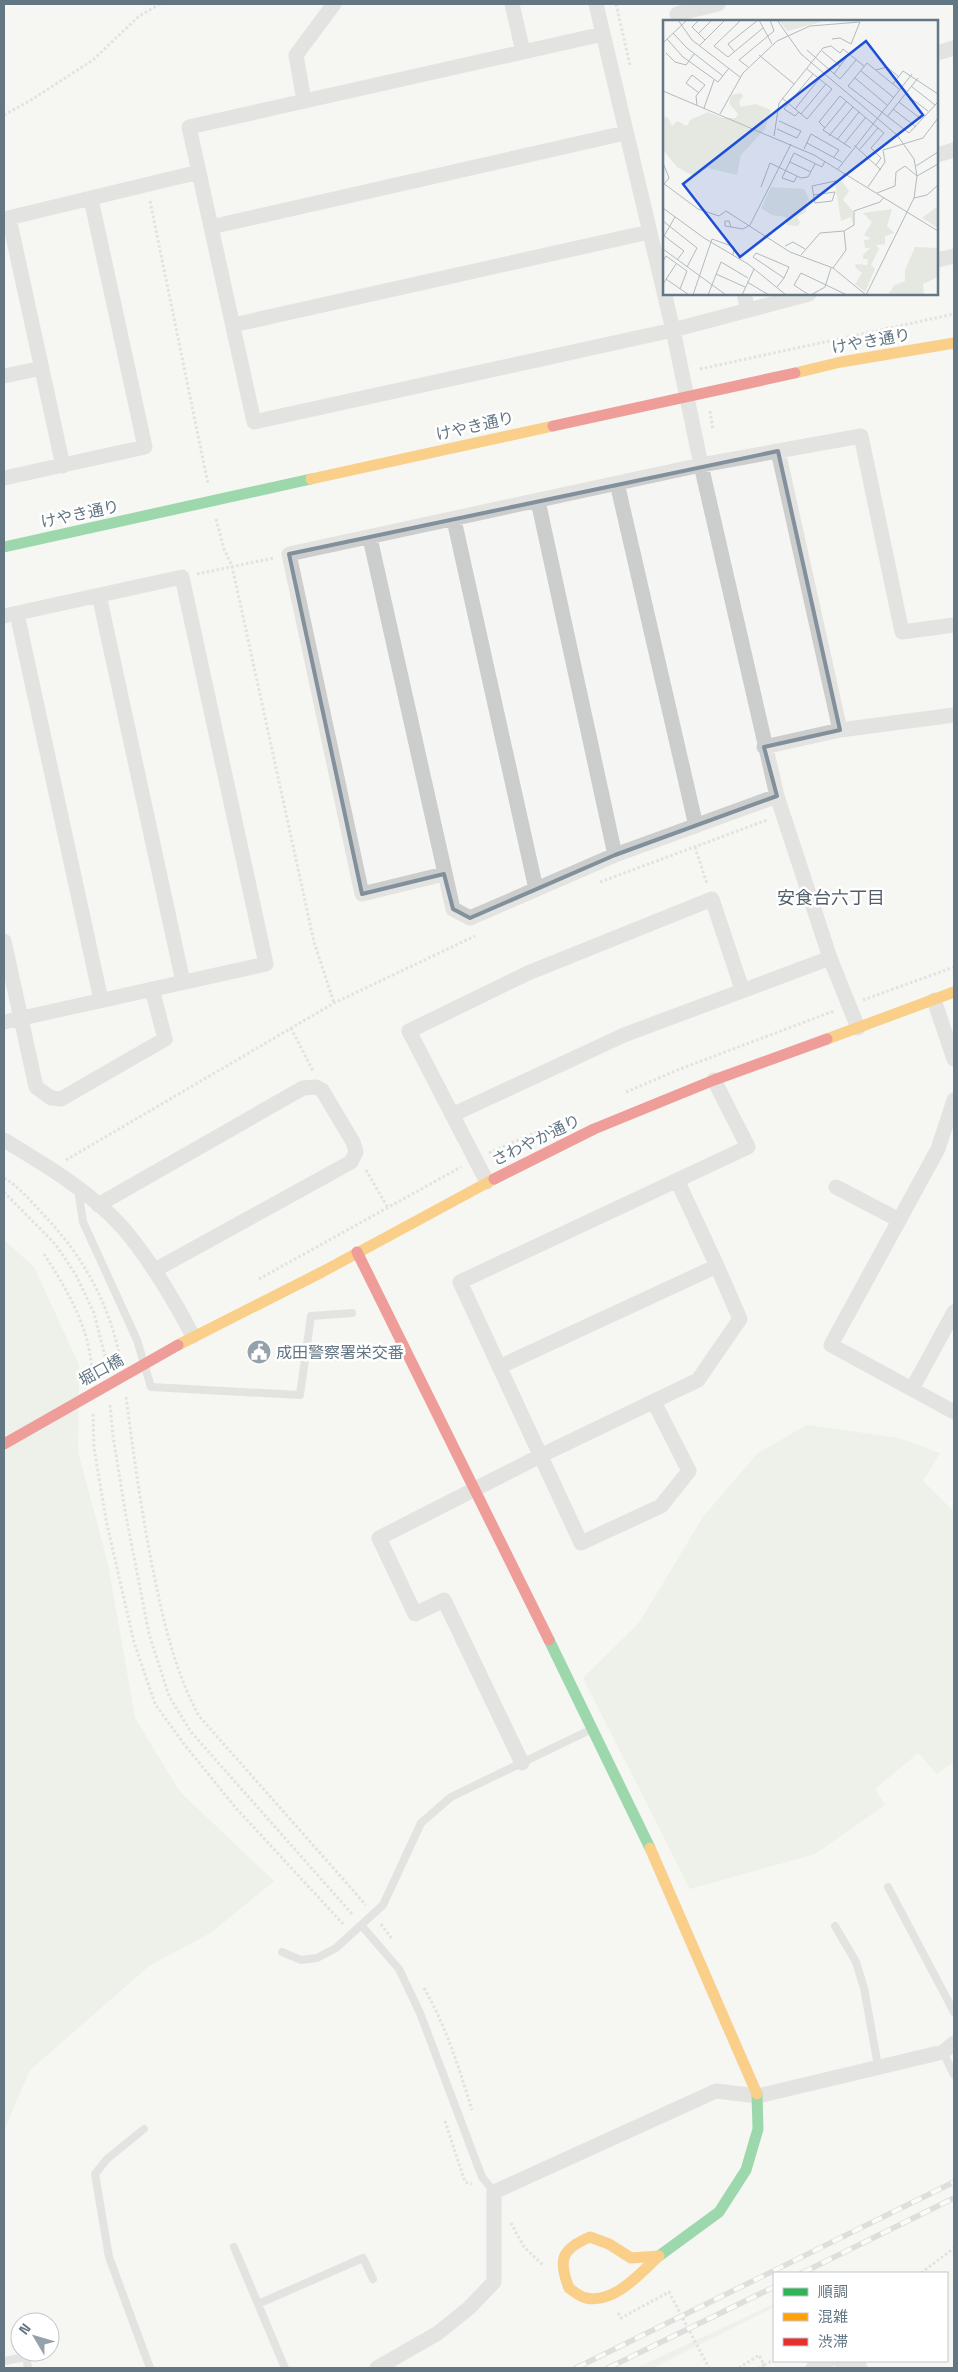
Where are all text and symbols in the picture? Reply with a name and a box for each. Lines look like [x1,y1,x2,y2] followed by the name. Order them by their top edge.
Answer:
[663,20,938,295] inset map
[830,324,912,358] street label: けやき通り
[434,407,516,445] street label: けやき通り
[39,495,121,533] street label: けやき通り
[777,886,885,909] district label: 安食台六丁目
[488,1110,584,1170] street label: さわやか通り
[246,1339,272,1365] public building icon: 成田警察署栄交番
[276,1342,404,1363] place label: 成田警察署栄交番
[75,1349,127,1391] street label: 堀口橋
[773,2272,948,2362] legend
[818,2282,848,2301] text: 順調
[818,2307,848,2326] text: 混雑
[10,2312,60,2362] north arrow
[15,2320,35,2338] text: N
[818,2332,848,2351] text: 渋滞

